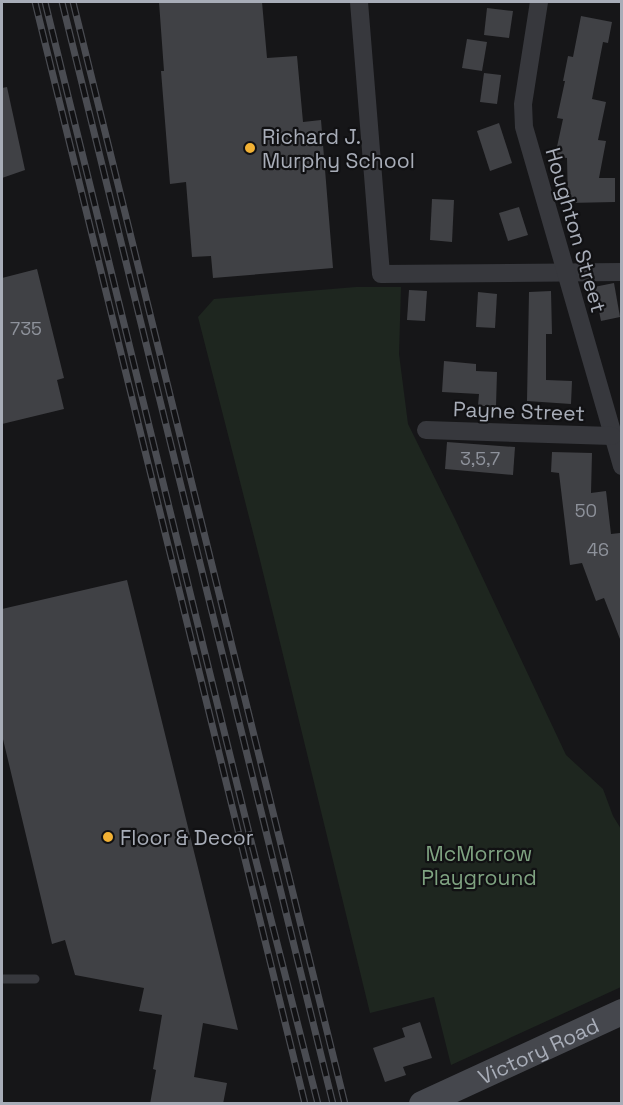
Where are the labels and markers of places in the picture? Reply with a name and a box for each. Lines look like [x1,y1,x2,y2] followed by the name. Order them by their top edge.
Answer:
[262,123,415,174] place label: Richard J. Murphy School
[243,141,257,155] marker: Richard J. Murphy School
[120,824,254,851] place label: Floor & Decor
[101,830,115,844] marker: Floor & Decor

